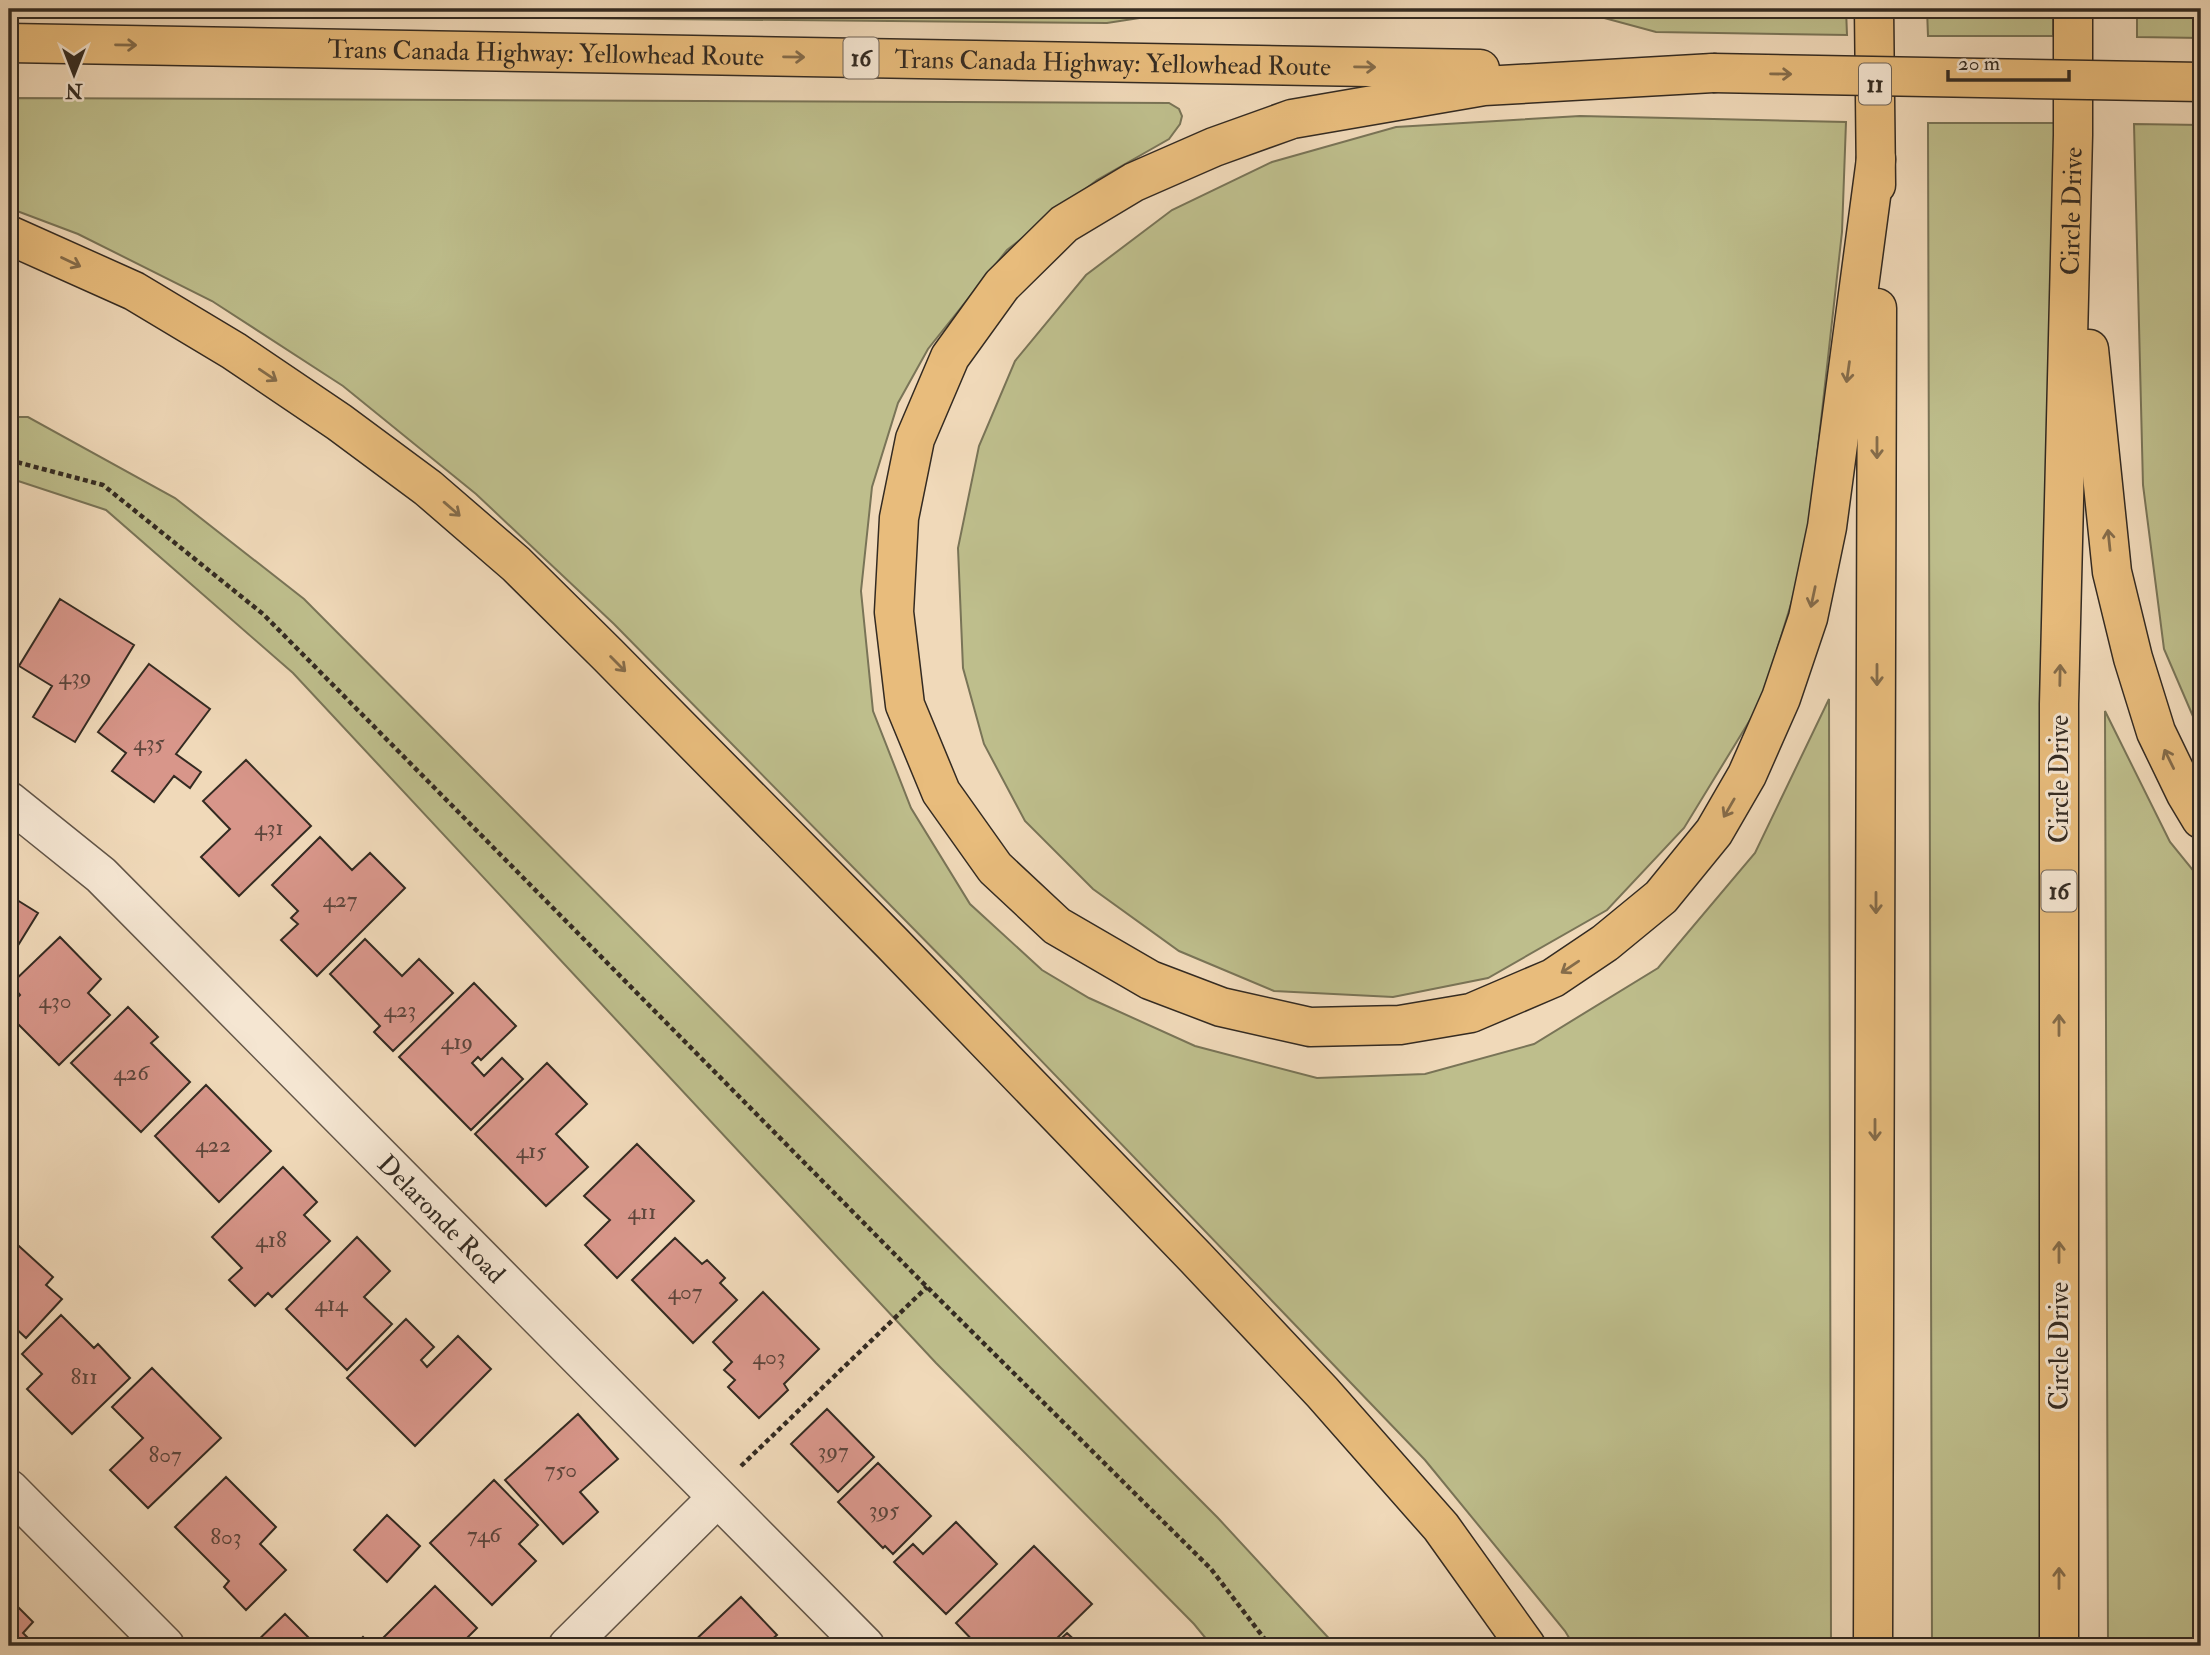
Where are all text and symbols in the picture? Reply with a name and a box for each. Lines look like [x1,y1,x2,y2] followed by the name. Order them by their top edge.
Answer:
[327,34,764,73] street label: Trans Canada Highway: Yellowhead Route
[38,38,108,108] north arrow
[844,38,878,78] road number: 16
[1948,38,2068,82] scale bar
[114,39,137,52] one-way arrow
[894,44,1331,83] street label: Trans Canada Highway: Yellowhead Route
[783,50,806,64] one-way arrow
[1958,50,2000,77] text: 20 m
[1353,60,1376,73] one-way arrow
[1859,64,1891,104] road number: 11
[1769,67,1792,81] one-way arrow
[65,78,84,102] text: N
[2055,146,2090,276] street label: Circle Drive
[60,256,81,269] one-way arrow
[1841,361,1854,383] one-way arrow
[258,368,278,382] one-way arrow
[1870,436,1884,459] one-way arrow
[442,501,460,517] one-way arrow
[2102,529,2115,552] one-way arrow
[1805,585,1819,608] one-way arrow
[609,656,626,673] one-way arrow
[58,662,92,691] house number: 439
[1870,663,1884,686] one-way arrow
[2053,664,2067,687] one-way arrow
[2044,715,2076,843] street label: Circle Drive
[133,728,165,757] house number: 435
[2162,749,2175,770] one-way arrow
[1721,797,1735,817] one-way arrow
[254,813,284,842] house number: 431
[2042,870,2076,912] road number: 16
[323,885,358,914] house number: 427
[1869,891,1883,914] one-way arrow
[1560,960,1580,974] one-way arrow
[38,986,72,1015] house number: 430
[384,995,416,1024] house number: 423
[2052,1014,2066,1037] one-way arrow
[441,1027,473,1056] house number: 419
[113,1058,150,1087] house number: 426
[1868,1118,1882,1141] one-way arrow
[195,1130,231,1159] house number: 422
[516,1136,546,1165] house number: 415
[370,1148,512,1291] street label: Delaronde Road
[628,1197,656,1226] house number: 411
[255,1225,287,1254] house number: 418
[2052,1241,2066,1264] one-way arrow
[668,1277,703,1306] house number: 407
[2044,1282,2076,1410] street label: Circle Drive
[314,1289,349,1318] house number: 414
[752,1342,786,1371] house number: 403
[70,1362,98,1391] house number: 811
[817,1436,849,1465] house number: 397
[148,1440,182,1469] house number: 807
[545,1455,577,1484] house number: 750
[869,1495,899,1524] house number: 395
[467,1520,502,1549] house number: 746
[210,1522,242,1551] house number: 803
[2052,1567,2066,1590] one-way arrow

